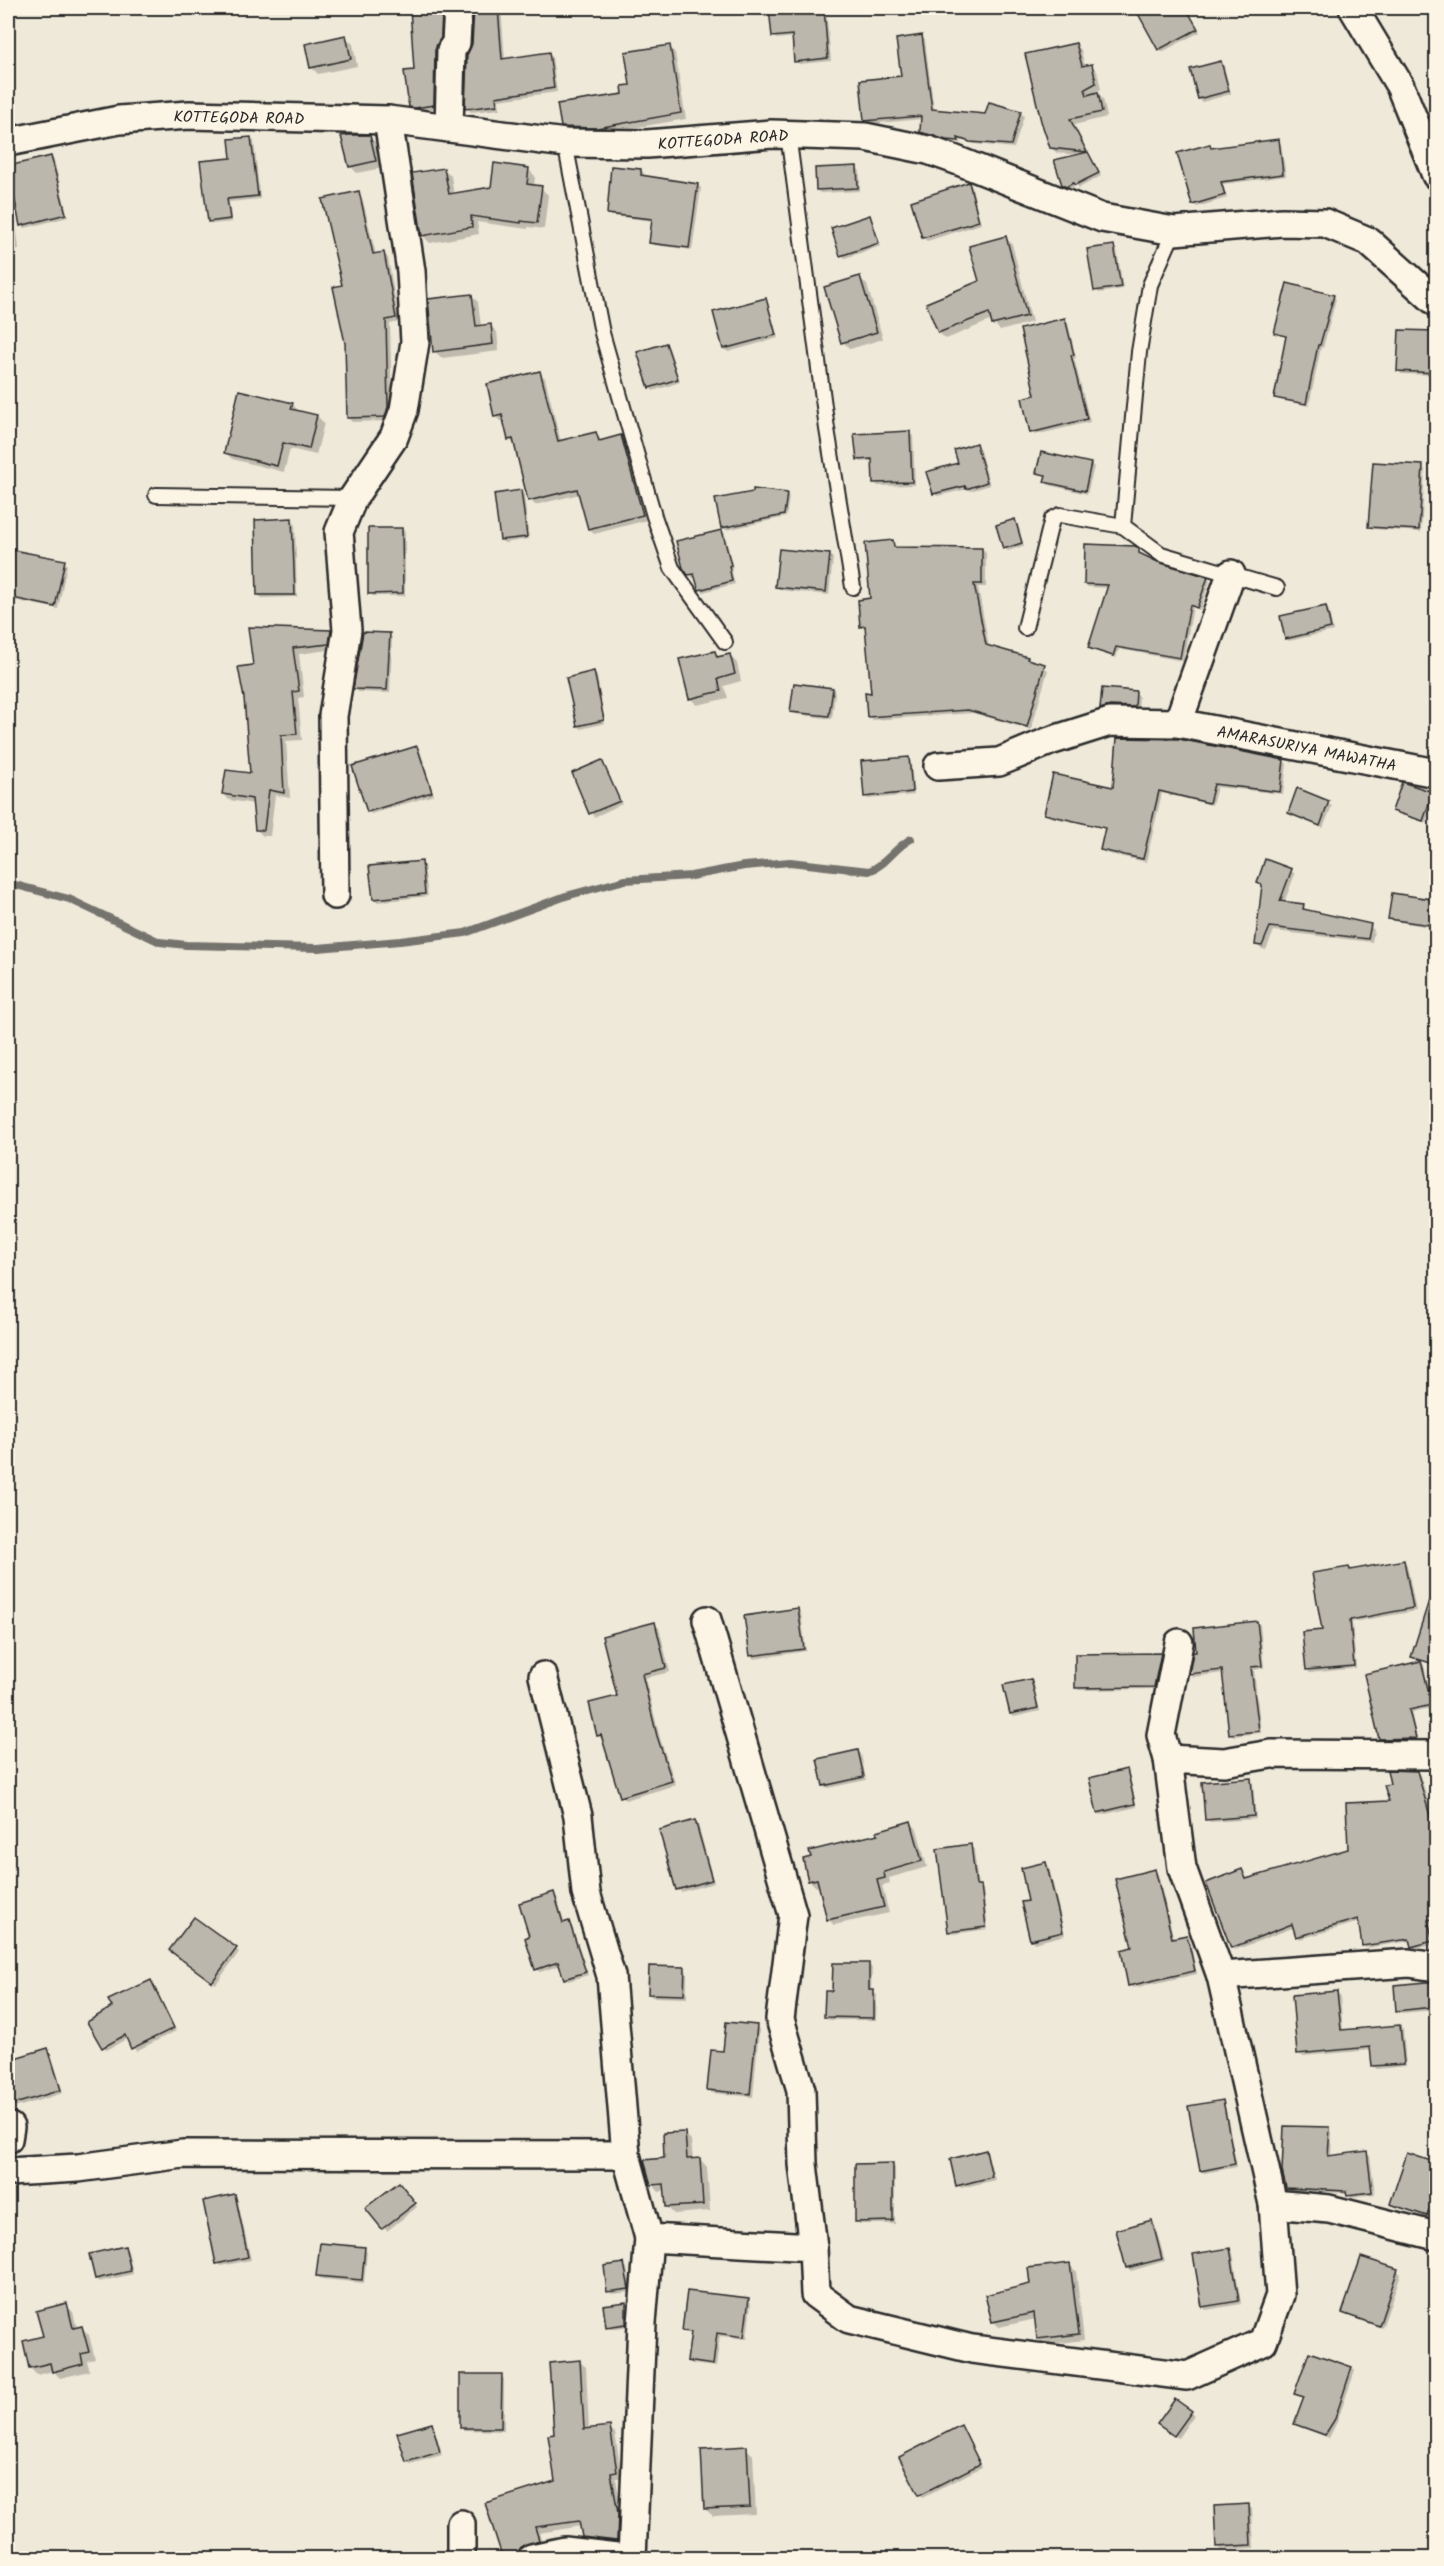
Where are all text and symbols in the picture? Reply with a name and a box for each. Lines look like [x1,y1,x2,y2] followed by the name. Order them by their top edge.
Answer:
[173,105,305,132] street label: KOTTEGODA ROAD
[657,123,789,158] street label: KOTTEGODA ROAD
[1215,720,1399,779] street label: AMARASURIYA MAWATHA

